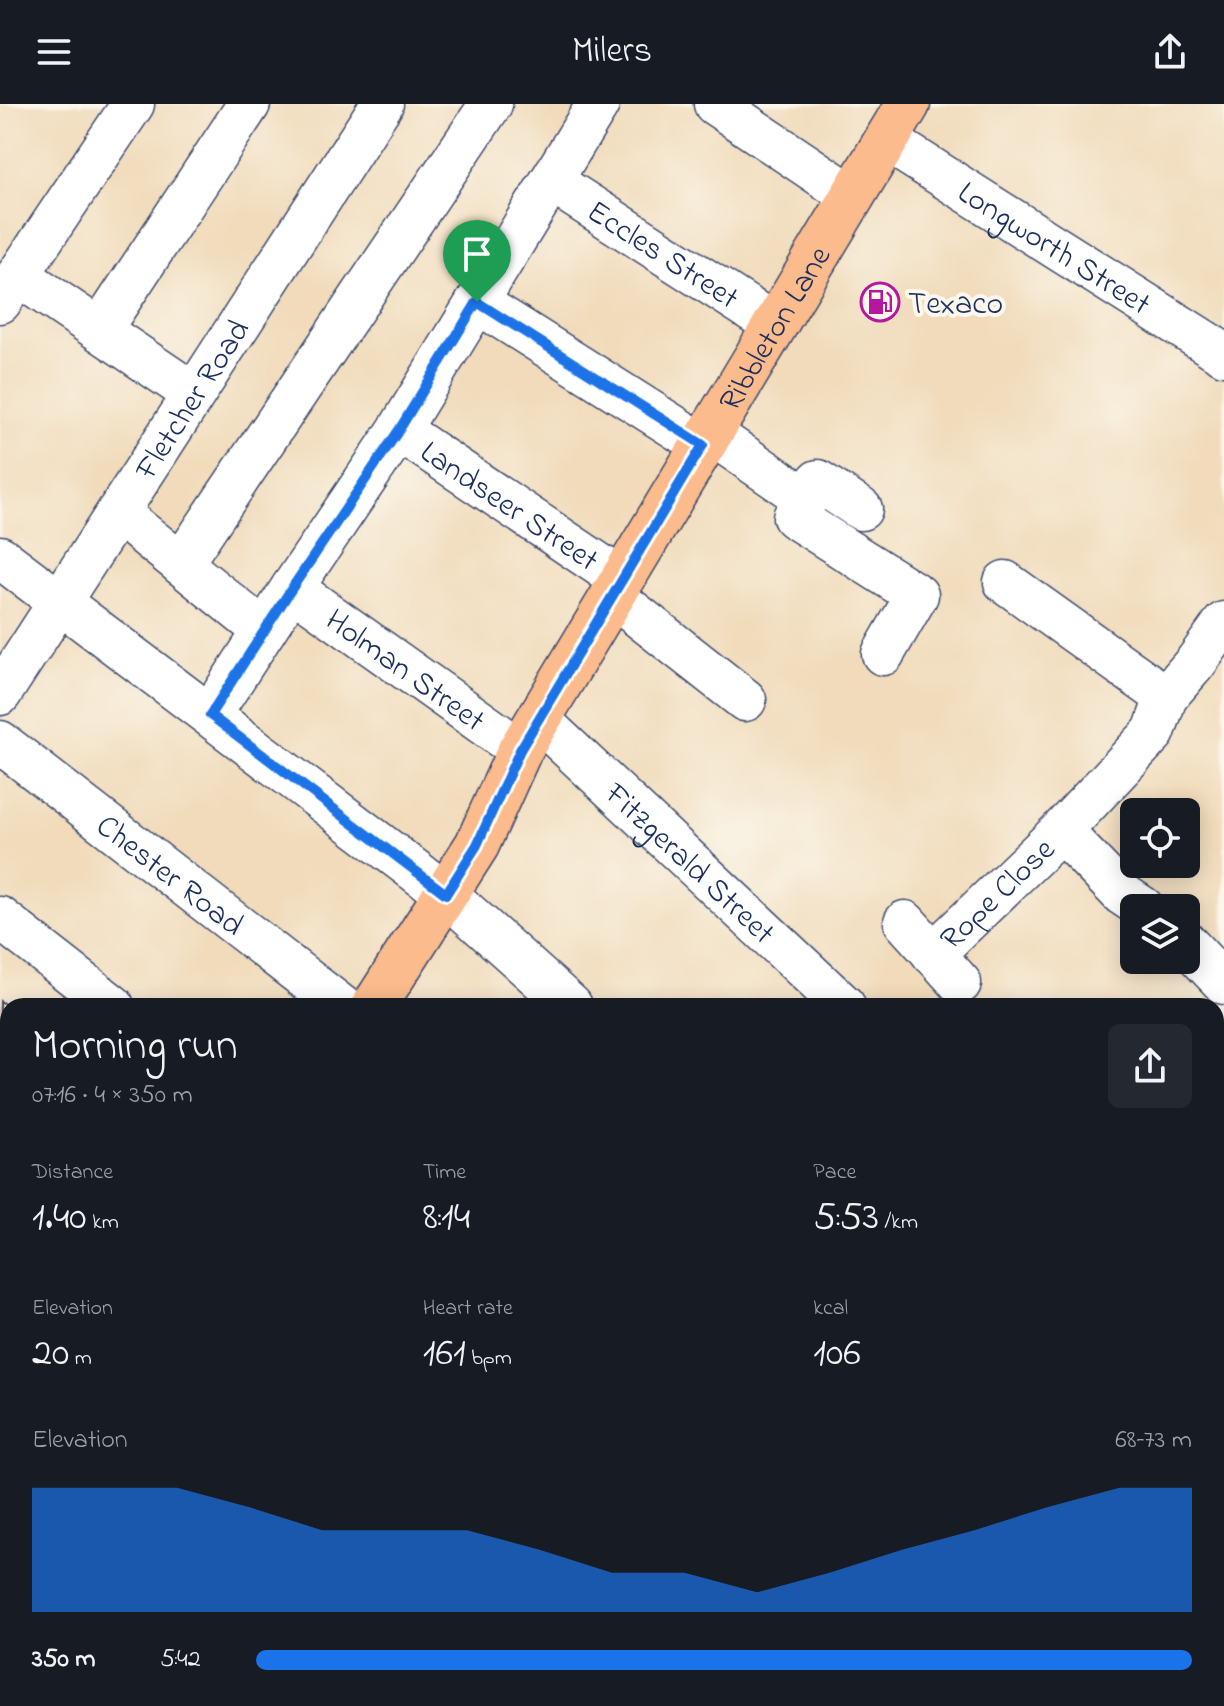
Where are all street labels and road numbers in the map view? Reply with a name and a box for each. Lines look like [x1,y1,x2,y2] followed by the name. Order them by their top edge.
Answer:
[947,171,1159,329] street label: Longworth Street
[577,190,747,323] street label: Eccles Street
[709,237,845,421] street label: Ribbleton Lane
[124,311,264,491] street label: Fletcher Road
[409,431,607,585] street label: Landseer Street
[315,599,494,745] street label: Holman Street
[592,772,784,957] street label: Fitzgerald Street
[85,805,253,949] street label: Chester Road
[931,828,1068,963] street label: Rope Close

